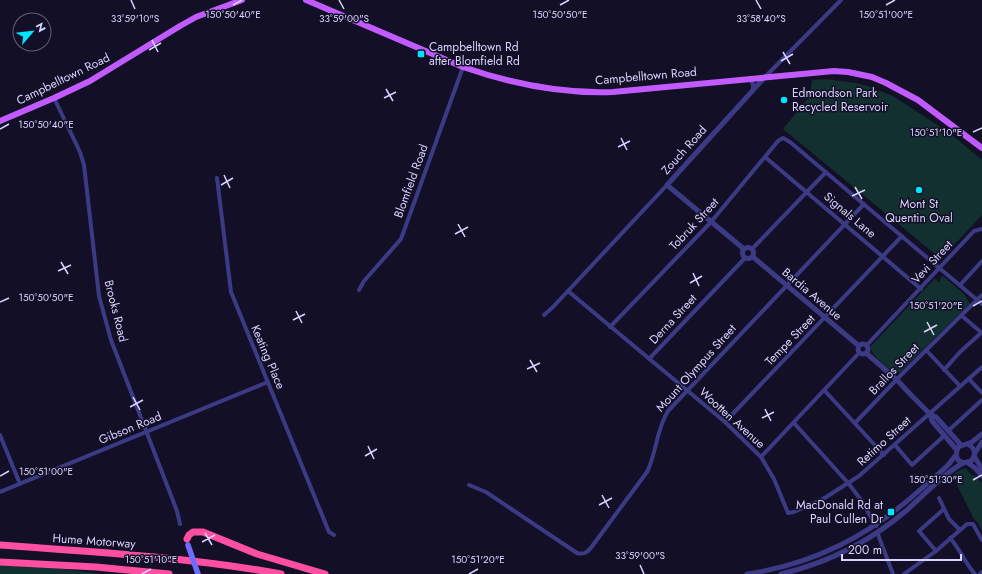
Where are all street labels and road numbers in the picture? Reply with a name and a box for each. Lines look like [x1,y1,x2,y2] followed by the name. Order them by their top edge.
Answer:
[13,49,113,109] street label: Campbelltown Road
[594,63,698,89] street label: Campbelltown Road
[657,121,711,179] street label: Zouch Road
[389,142,433,220] street label: Blomfield Road
[820,188,880,242] street label: Signals Lane
[665,194,723,254] street label: Tobruk Street
[907,236,957,288] street label: Vevi Street
[778,264,846,324] street label: Bardia Avenue
[100,278,132,344] street label: Brooks Road
[645,290,701,348] street label: Derna Street
[761,310,819,370] street label: Tempe Street
[652,320,740,416] street label: Mount Olympus Street
[246,322,290,392] street label: Keating Place
[865,339,923,399] street label: Brallos Street
[695,383,769,453] street label: Wootten Avenue
[96,407,164,449] street label: Gibson Road
[853,412,915,470] street label: Retimo Street
[52,529,137,553] street label: Hume Motorway

